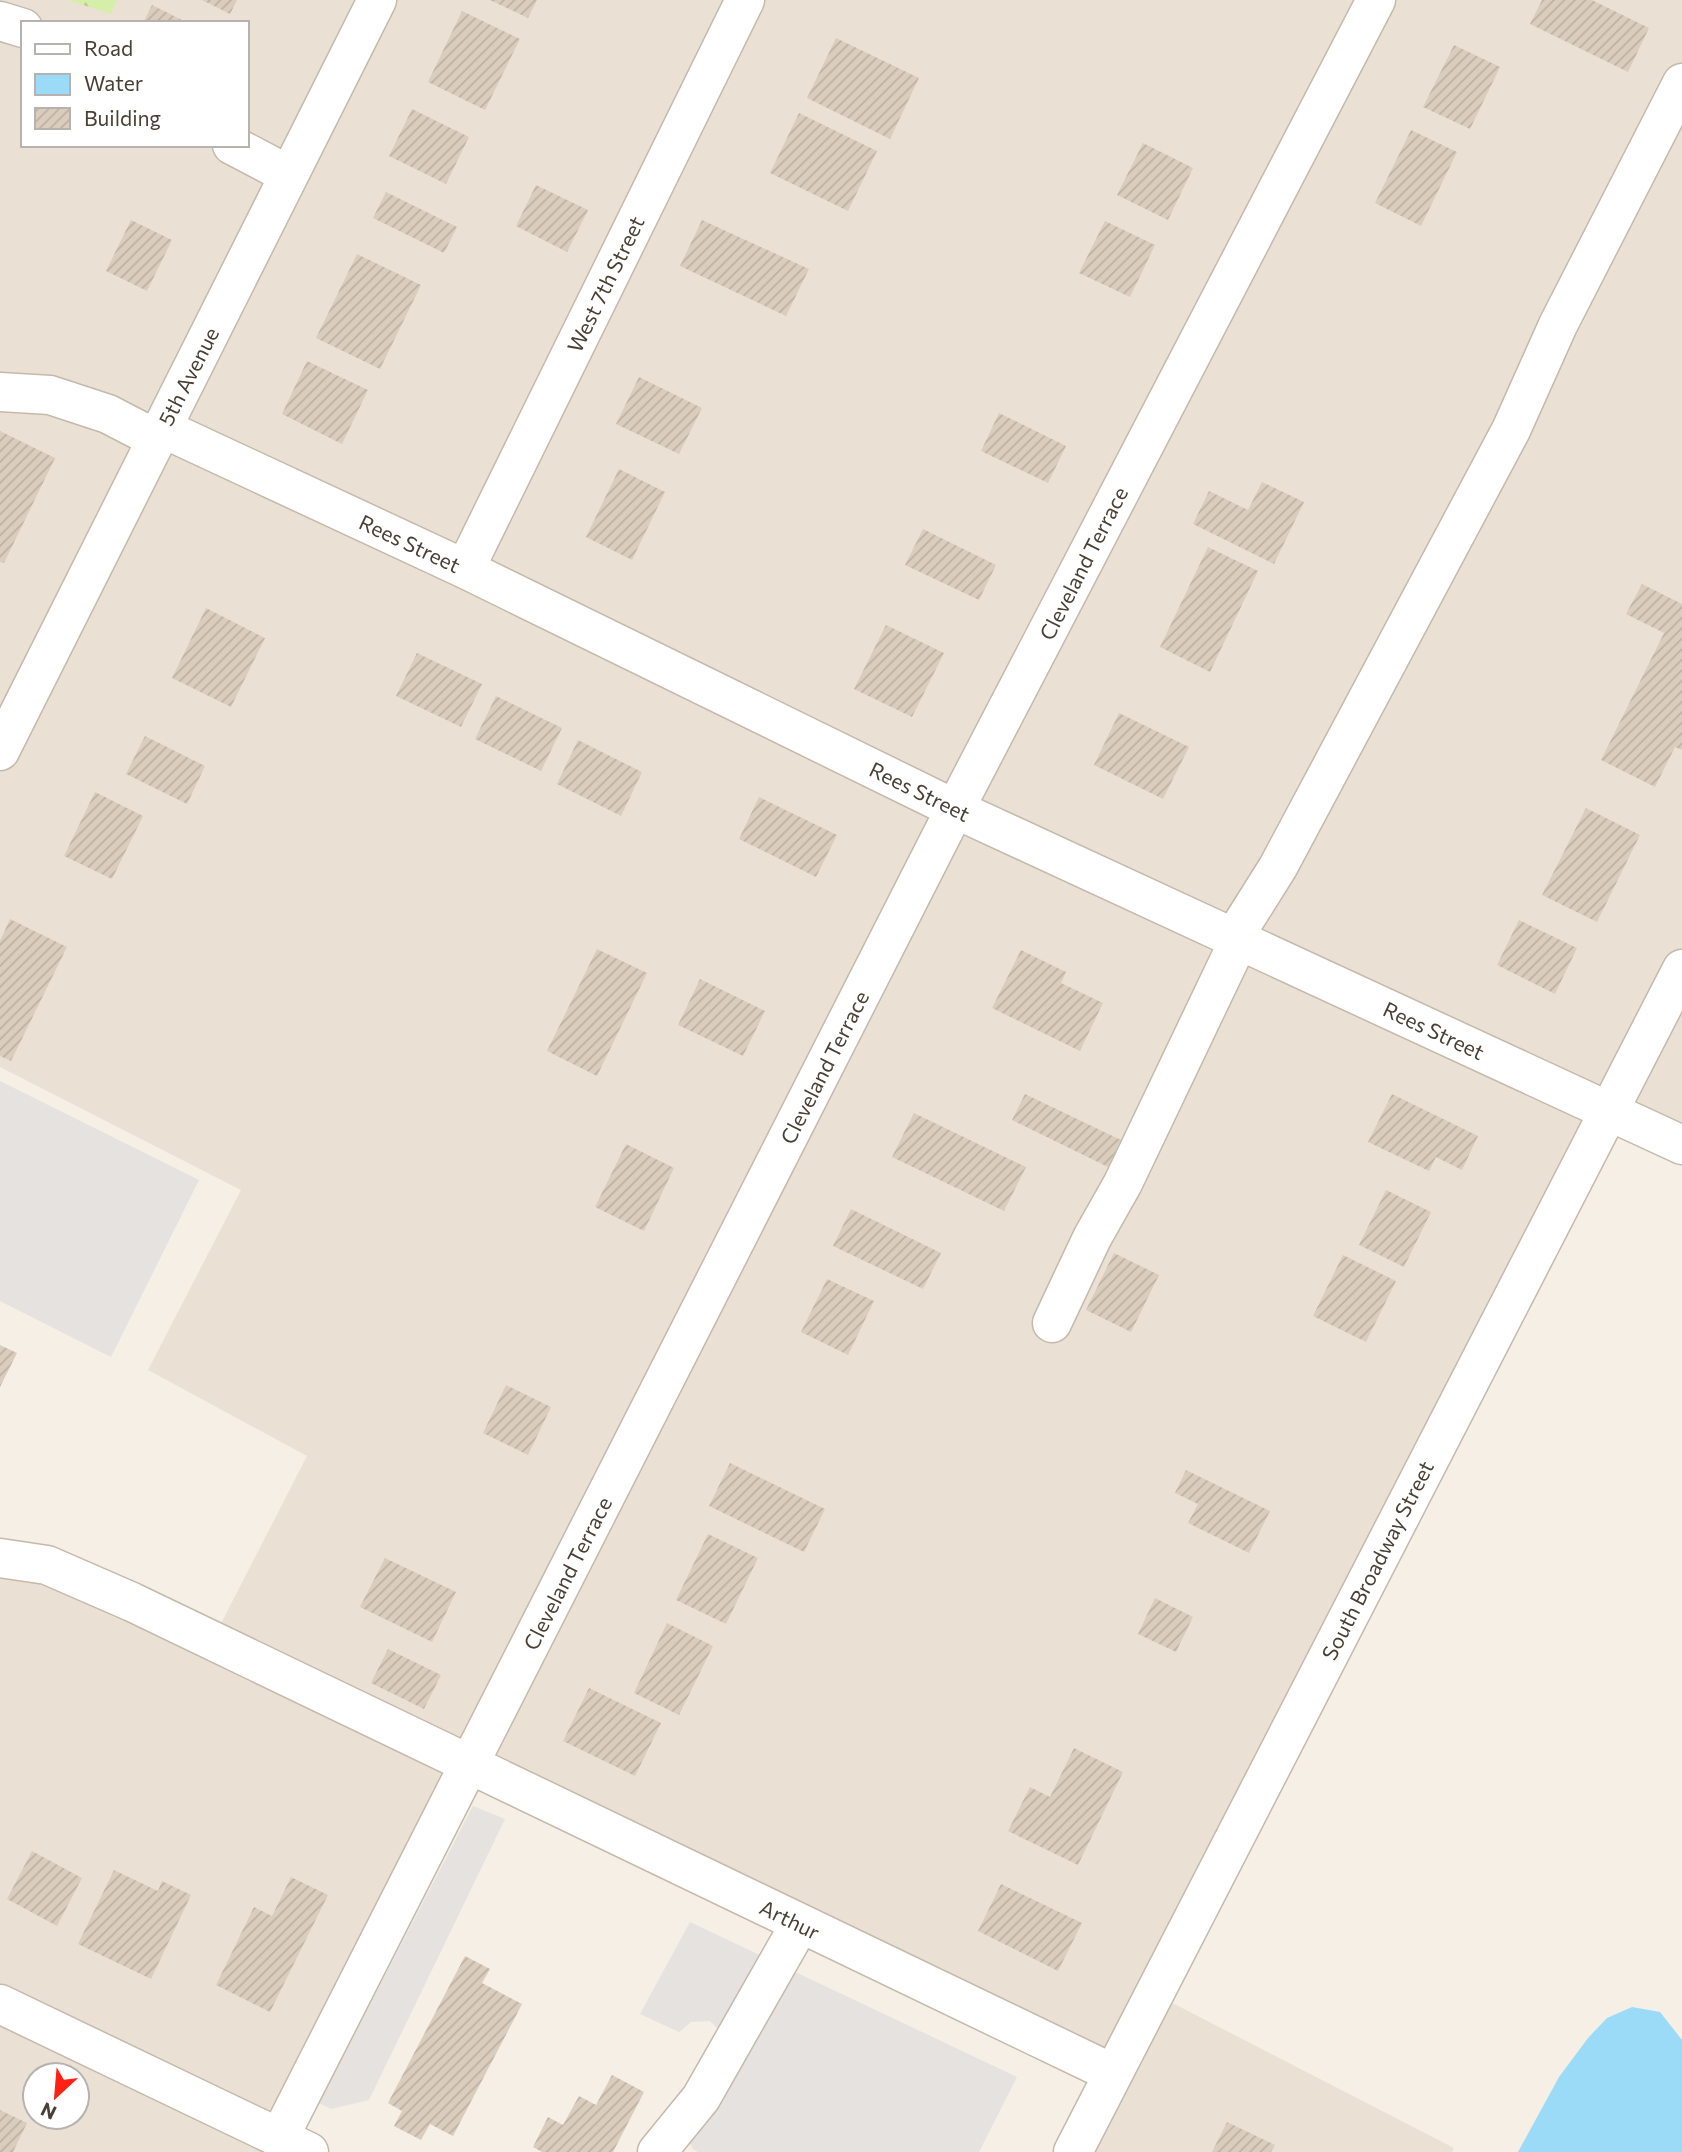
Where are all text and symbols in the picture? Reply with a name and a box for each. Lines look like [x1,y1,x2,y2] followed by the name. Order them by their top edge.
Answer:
[21,21,248,147] legend
[84,35,133,60] text: Road
[84,70,143,95] text: Water
[84,105,161,130] text: Building
[561,212,649,356] street label: West 7th Street
[153,323,223,429] street label: 5th Avenue
[1034,482,1132,644] street label: Cleveland Terrace
[356,509,464,577] street label: Rees Street
[866,756,974,826] street label: Rees Street
[775,986,873,1148] street label: Cleveland Terrace
[1380,996,1488,1064] street label: Rees Street
[1316,1456,1438,1664] street label: South Broadway Street
[518,1492,616,1654] street label: Cleveland Terrace
[756,1894,824,1944] street label: Arthur
[21,2061,91,2131] north arrow
[37,2098,60,2125] text: N

